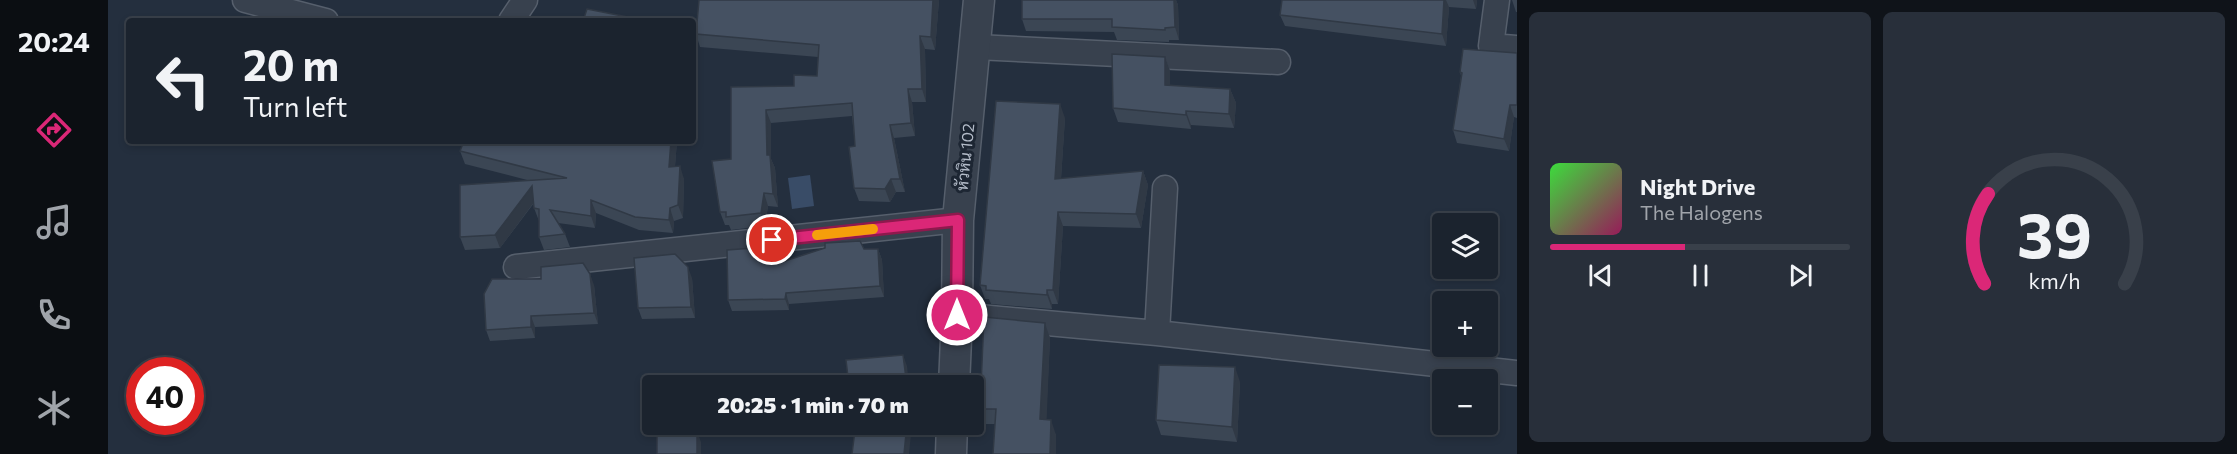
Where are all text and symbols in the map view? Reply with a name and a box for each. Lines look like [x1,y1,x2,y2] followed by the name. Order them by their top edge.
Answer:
[18,25,90,58] text: 20:24
[243,38,339,90] text: 20 m
[144,42,222,120] icon: left
[243,90,347,123] text: Turn left
[33,109,75,151] icon: directions
[952,122,978,192] street label: หัวหิน 102
[1640,173,1755,200] text: Night Drive
[2017,195,2091,271] text: 39
[1640,200,1763,224] text: The Halogens
[33,201,75,243] icon: music
[1432,213,1498,435] map controls
[1432,213,1498,279] button: layers
[746,214,797,265] pin
[755,223,788,256] icon: arrive
[1584,259,1617,292] icon: previous
[1684,259,1717,292] icon: pause
[1784,259,1817,292] icon: next
[2028,267,2080,293] text: km/h
[925,283,989,347] position arrow
[1432,291,1498,357] button: +
[33,294,75,336] icon: phone
[126,357,204,435] speed limit sign: 40
[1432,369,1498,435] button: −
[33,387,75,429] icon: climate
[717,391,909,418] text: 20:25 · 1 min · 70 m

